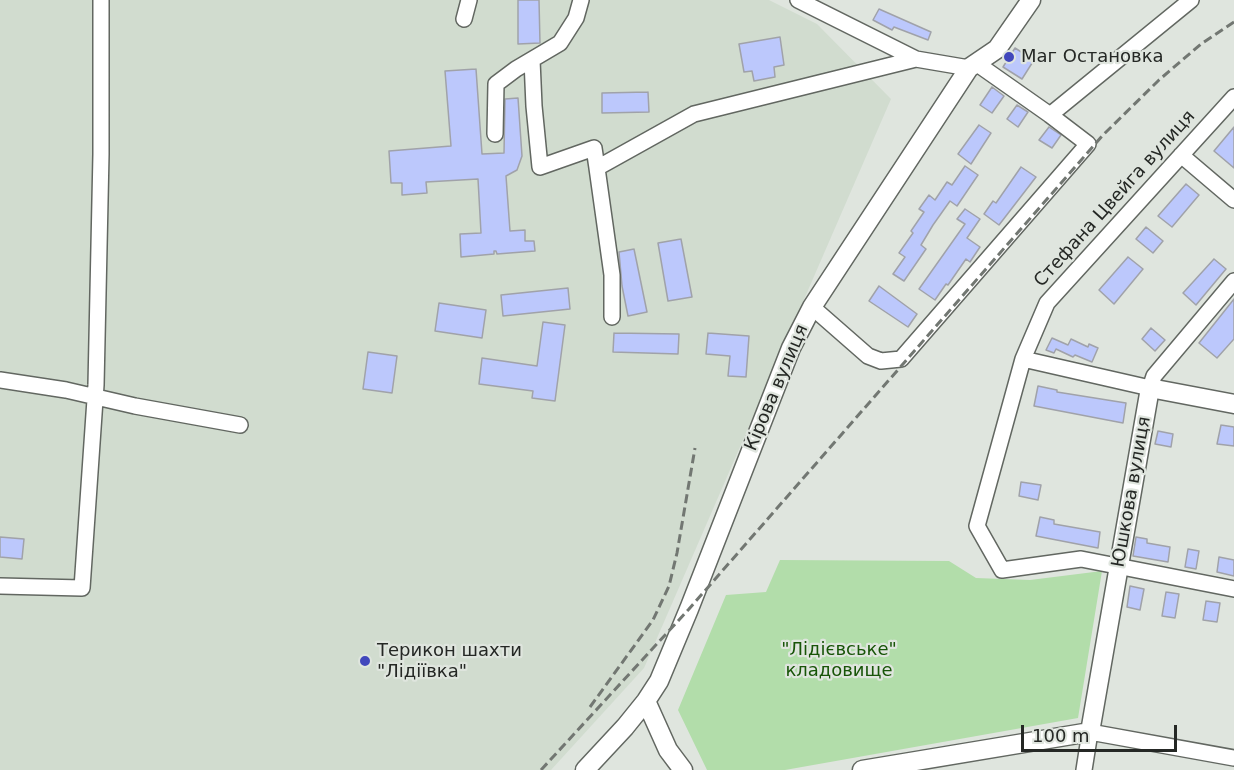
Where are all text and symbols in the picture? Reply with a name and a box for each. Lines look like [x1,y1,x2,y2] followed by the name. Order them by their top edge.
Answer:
[1021,46,1164,68] place label: Маг Остановка
[1002,50,1016,64] marker: Маг Остановка
[1030,106,1200,292] street label: Стефана Цвейга вулиця
[741,322,813,454] street label: Кірова вулиця
[1108,415,1156,569] street label: Юшкова вулиця
[781,639,897,682] park label: "Лідієвське" кладовище
[377,640,522,682] place label: Терикон шахти "Лідіївка"
[358,654,372,668] marker: Терикон шахти "Лідіївка"
[1024,713,1180,751] scale bar
[1032,725,1090,746] text: 100 m

